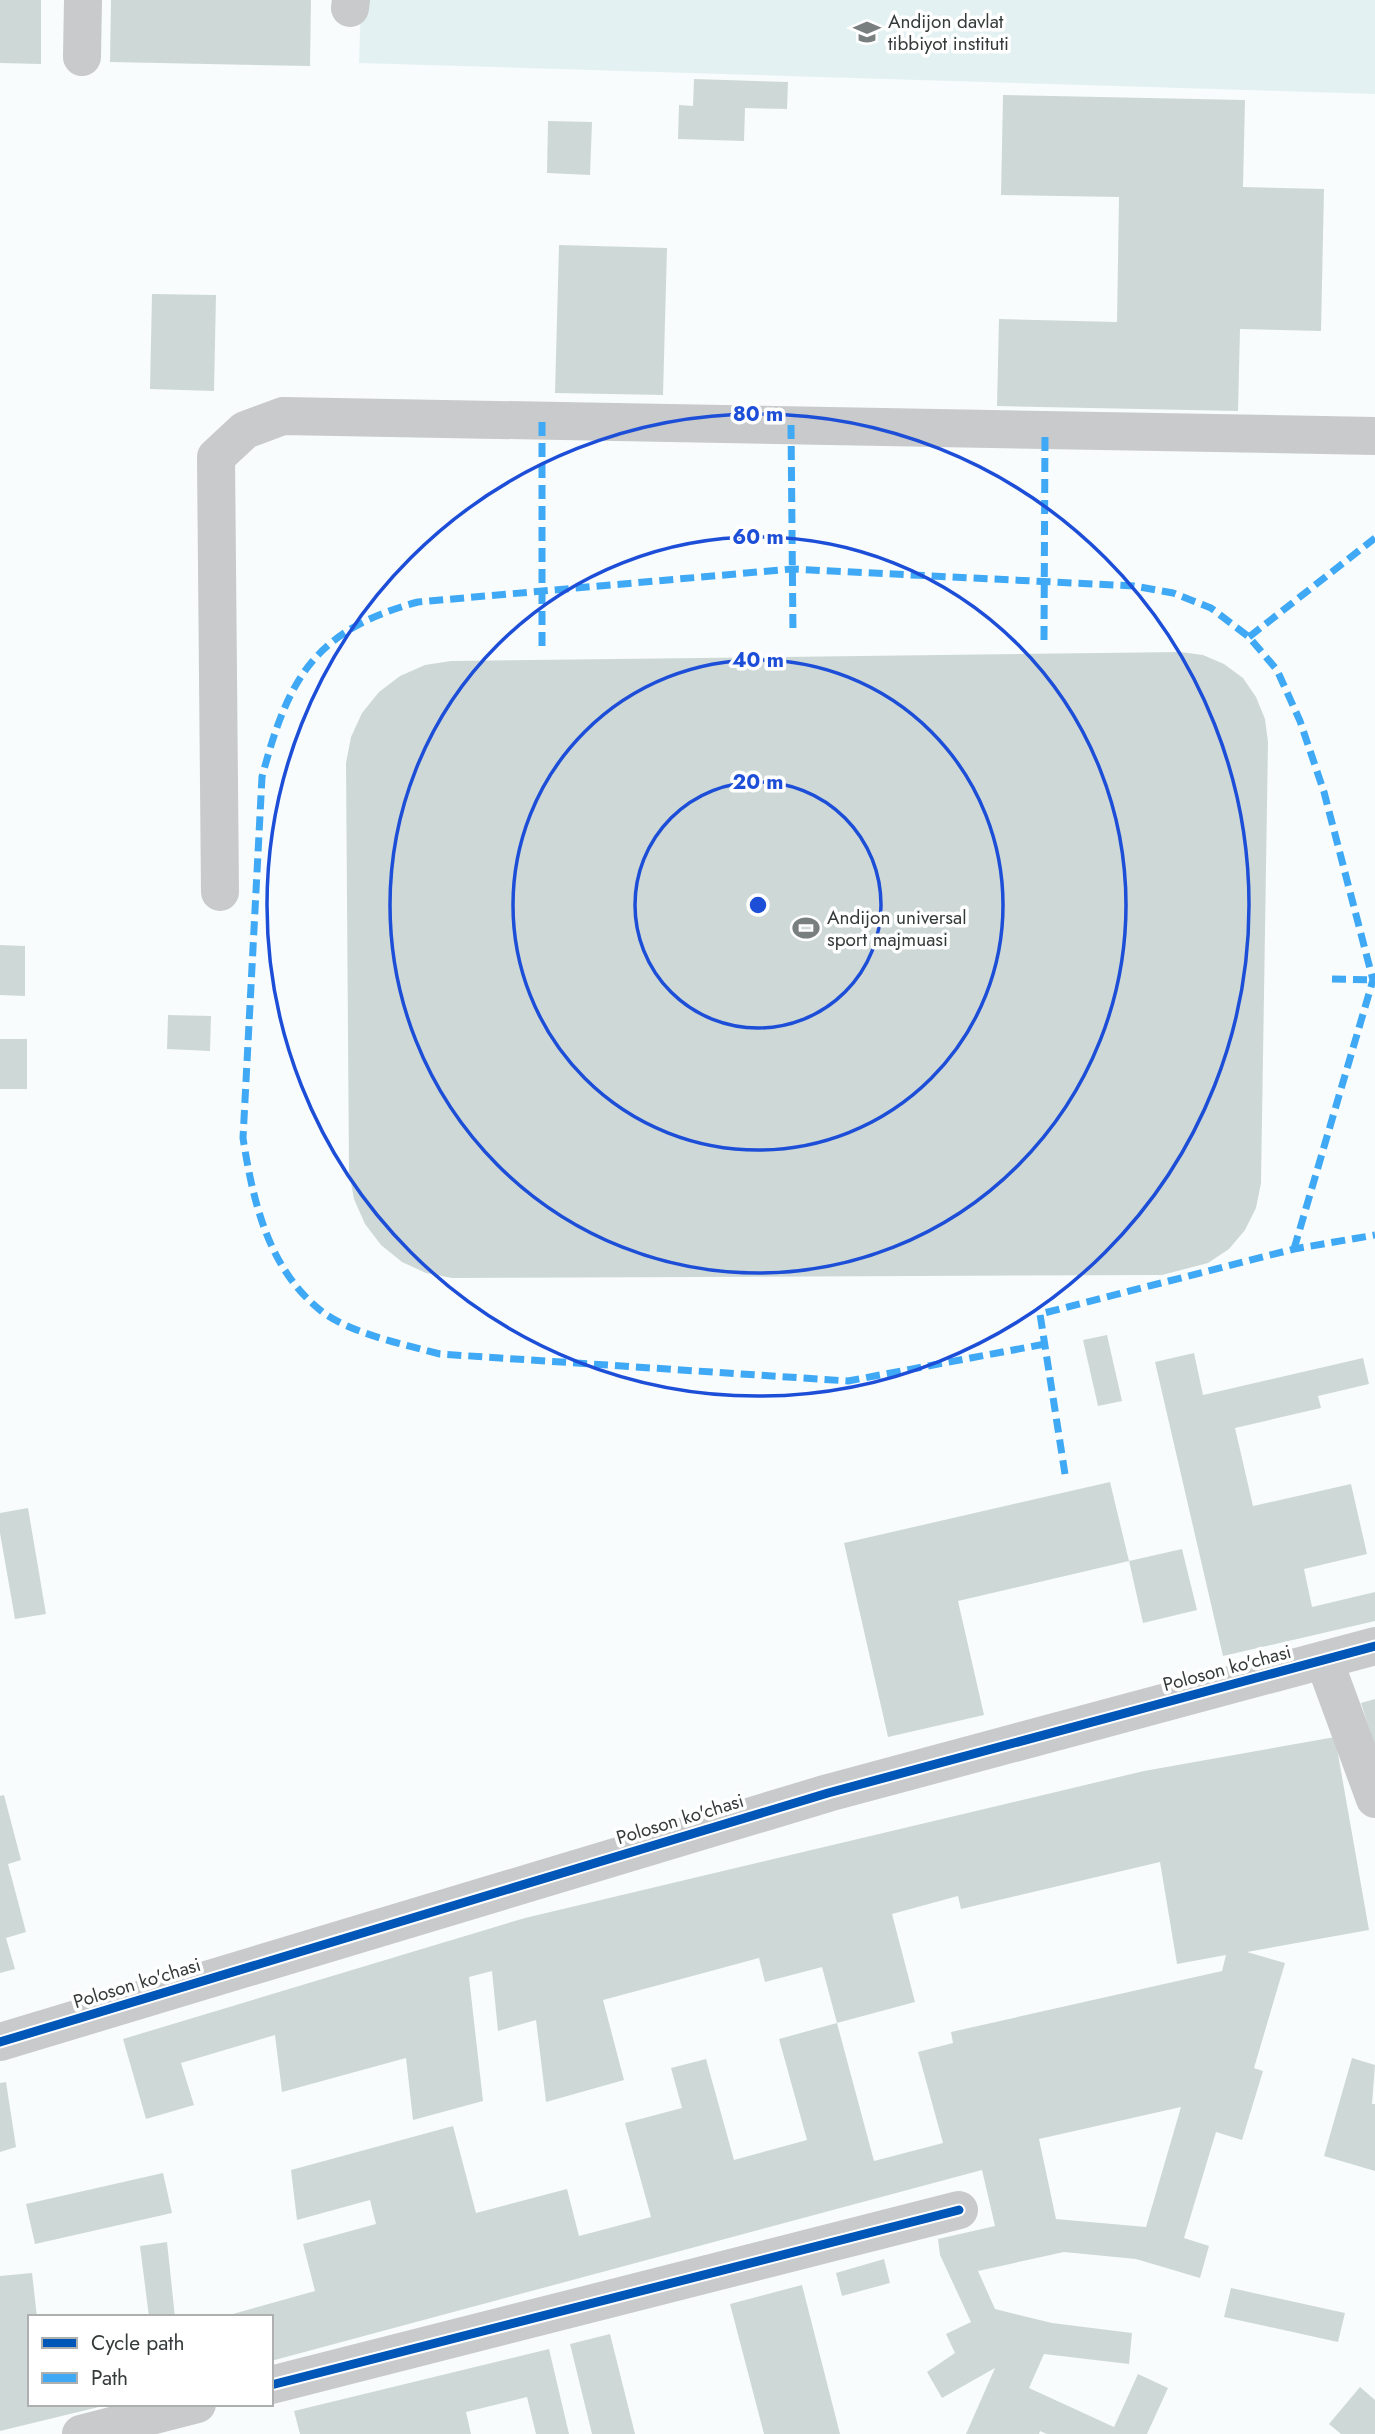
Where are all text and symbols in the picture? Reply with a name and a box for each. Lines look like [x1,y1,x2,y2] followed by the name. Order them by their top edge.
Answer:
[888,8,1009,57] place label: Andijon davlat tibbiyot instituti
[852,17,882,47] school or university icon: Andijon davlat tibbiyot instituti
[733,399,783,429] text: 80 m
[732,522,784,552] text: 60 m
[732,645,784,675] text: 40 m
[732,767,784,797] text: 20 m
[746,893,770,917] centre of rings
[827,904,967,953] place label: Andijon universal sport majmuasi
[791,913,821,943] sports icon: Andijon universal sport majmuasi
[1160,1638,1294,1698] street label: Poloson ko'chasi
[613,1787,747,1851] street label: Poloson ko'chasi
[70,1951,204,2015] street label: Poloson ko'chasi
[28,2315,273,2406] legend
[91,2328,184,2358] text: Cycle path
[91,2363,128,2393] text: Path

